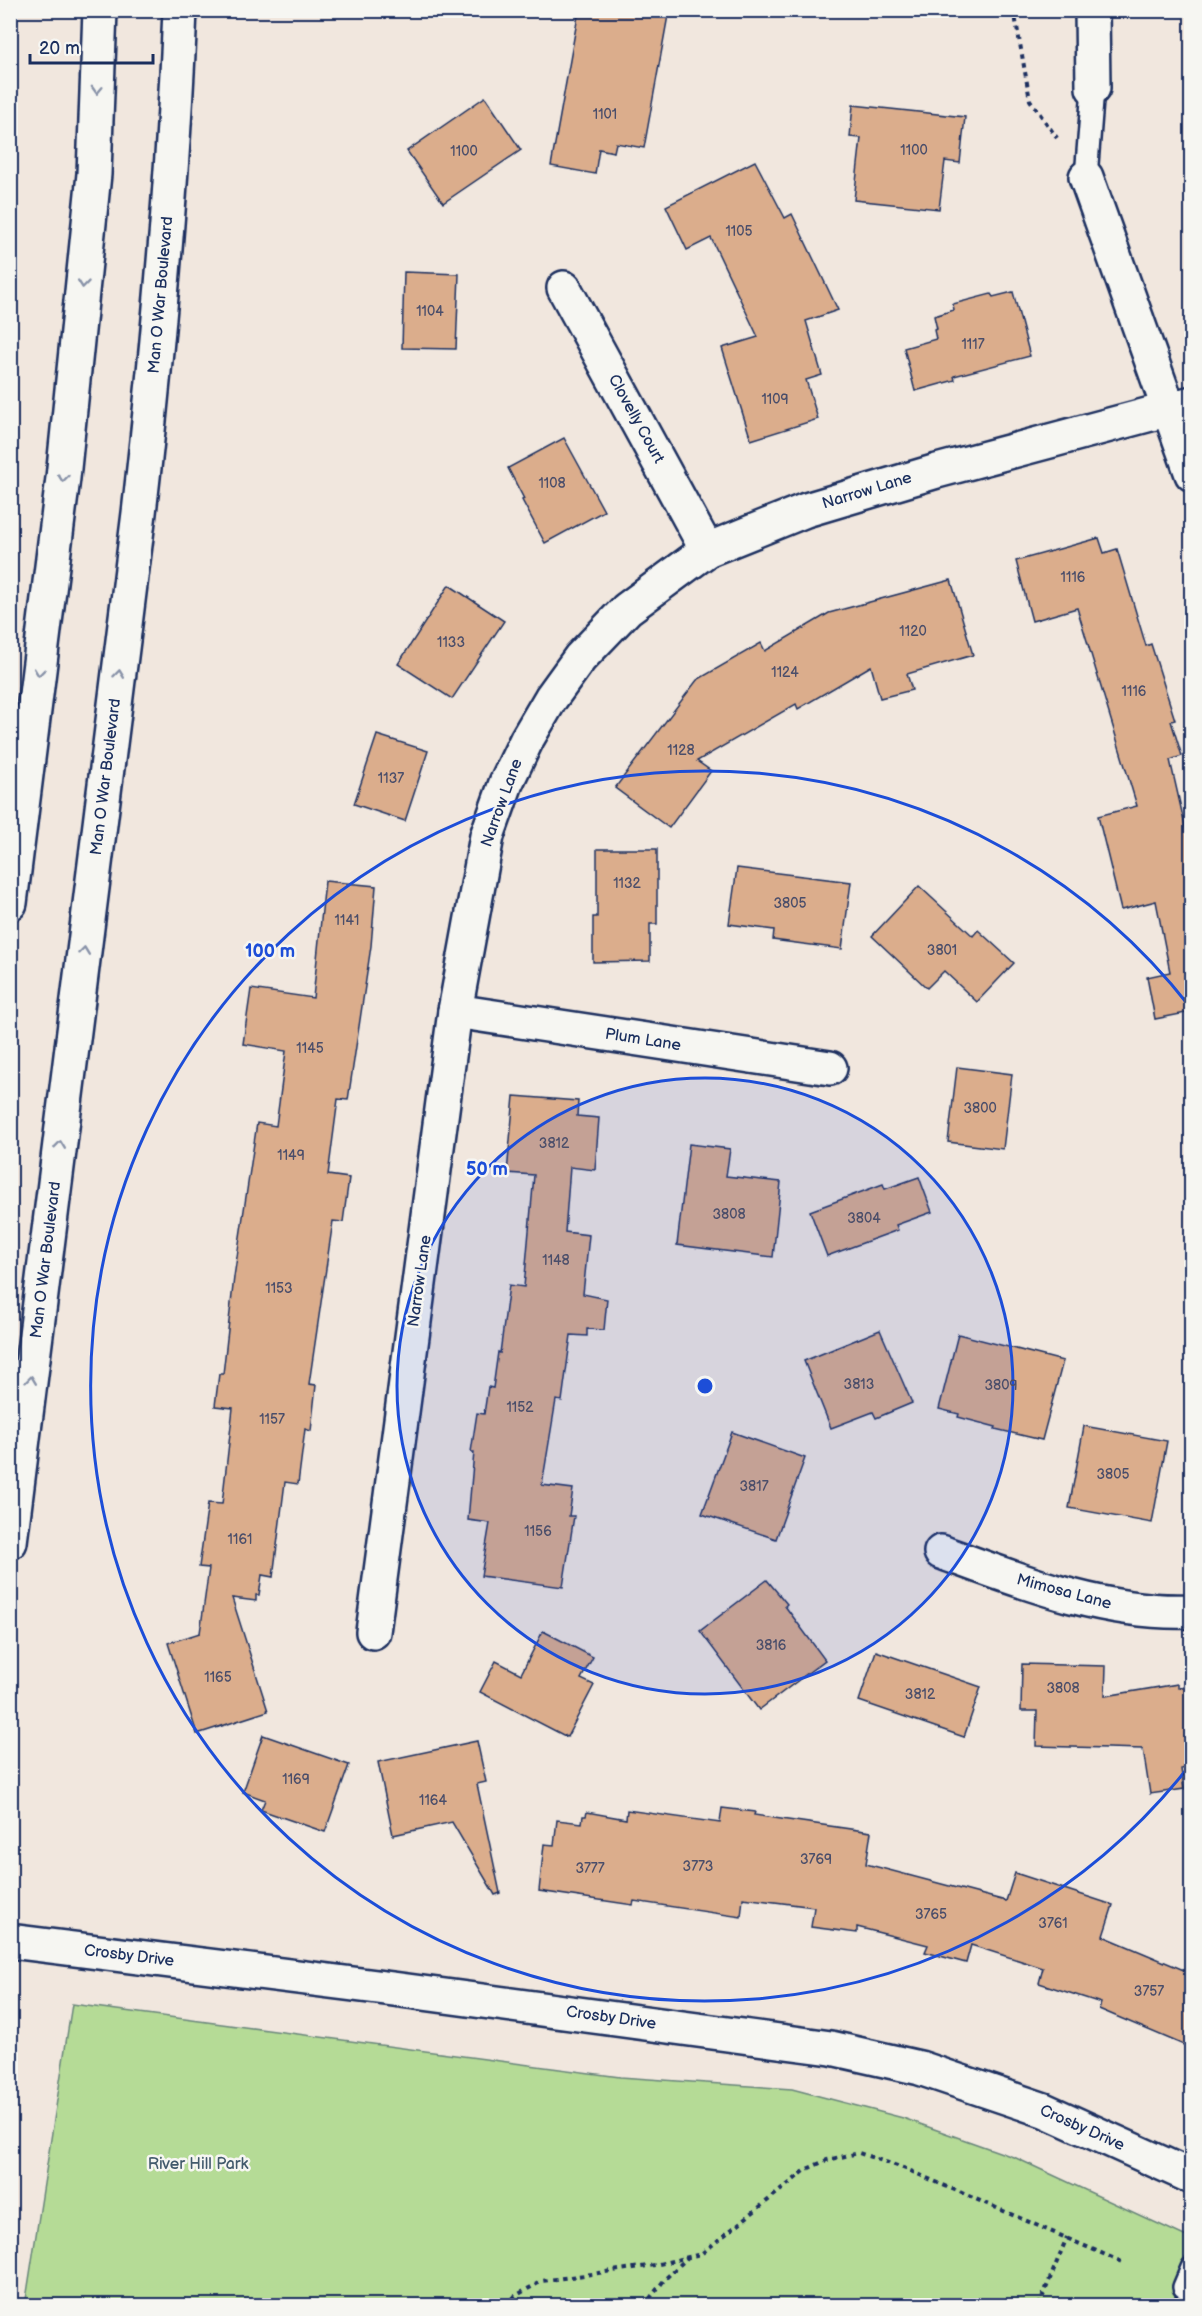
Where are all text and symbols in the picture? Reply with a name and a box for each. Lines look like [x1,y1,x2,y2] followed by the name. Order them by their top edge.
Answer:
[30,27,153,65] scale bar
[39,38,80,59] text: 20 m
[91,85,104,94] one-way arrow
[593,106,617,123] house number: 1101
[900,142,928,159] house number: 1100
[450,143,478,160] house number: 1100
[145,216,177,374] street label: Man O War Boulevard
[725,223,753,240] house number: 1105
[77,280,90,289] one-way arrow
[416,303,444,320] house number: 1104
[961,336,985,353] house number: 1117
[604,371,668,467] street label: Clovelly Court
[761,391,789,408] house number: 1109
[820,468,915,514] street label: Narrow Lane
[57,474,70,483] one-way arrow
[538,475,566,492] house number: 1108
[1061,569,1086,586] house number: 1116
[899,623,927,640] house number: 1120
[437,634,465,651] house number: 1133
[771,664,799,681] house number: 1124
[33,667,46,676] one-way arrow
[112,670,125,679] one-way arrow
[1122,683,1147,700] house number: 1116
[87,698,125,856] street label: Man O War Boulevard
[667,742,695,759] house number: 1128
[477,756,527,850] street label: Narrow Lane
[378,770,404,787] house number: 1137
[613,875,642,892] house number: 1132
[773,895,807,912] house number: 3805
[335,912,359,929] house number: 1141
[245,941,295,962] text: 100 m
[927,942,957,959] house number: 3801
[78,947,90,956] one-way arrow
[604,1025,683,1055] street label: Plum Lane
[296,1040,324,1057] house number: 1145
[963,1100,997,1117] house number: 3800
[539,1135,570,1152] house number: 3812
[53,1140,66,1149] one-way arrow
[277,1147,305,1164] house number: 1149
[466,1159,508,1180] text: 50 m
[27,1181,65,1339] street label: Man O War Boulevard
[712,1206,746,1223] house number: 3808
[847,1210,881,1227] house number: 3804
[404,1233,436,1328] street label: Narrow Lane
[542,1252,570,1269] house number: 1148
[265,1280,293,1297] house number: 1153
[24,1375,36,1384] one-way arrow
[695,1376,715,1396] centre of rings
[844,1376,874,1393] house number: 3813
[984,1377,1018,1394] house number: 3809
[506,1399,534,1416] house number: 1152
[259,1411,285,1428] house number: 1157
[1096,1466,1130,1483] house number: 3805
[739,1478,769,1495] house number: 3817
[524,1523,552,1540] house number: 1156
[228,1531,252,1548] house number: 1161
[1014,1570,1114,1614] street label: Mimosa Lane
[756,1637,787,1654] house number: 3816
[204,1669,232,1686] house number: 1165
[1046,1680,1080,1697] house number: 3808
[905,1686,936,1703] house number: 3812
[282,1771,310,1788] house number: 1169
[419,1792,447,1809] house number: 1164
[800,1851,832,1868] house number: 3769
[683,1858,713,1875] house number: 3773
[575,1860,605,1877] house number: 3777
[915,1906,947,1923] house number: 3765
[1038,1915,1068,1932] house number: 3761
[83,1941,176,1971] street label: Crosby Drive
[1134,1983,1164,2000] house number: 3757
[565,2002,658,2034] street label: Crosby Drive
[1037,2101,1128,2155] street label: Crosby Drive
[148,2155,248,2174] park label: River Hill Park

